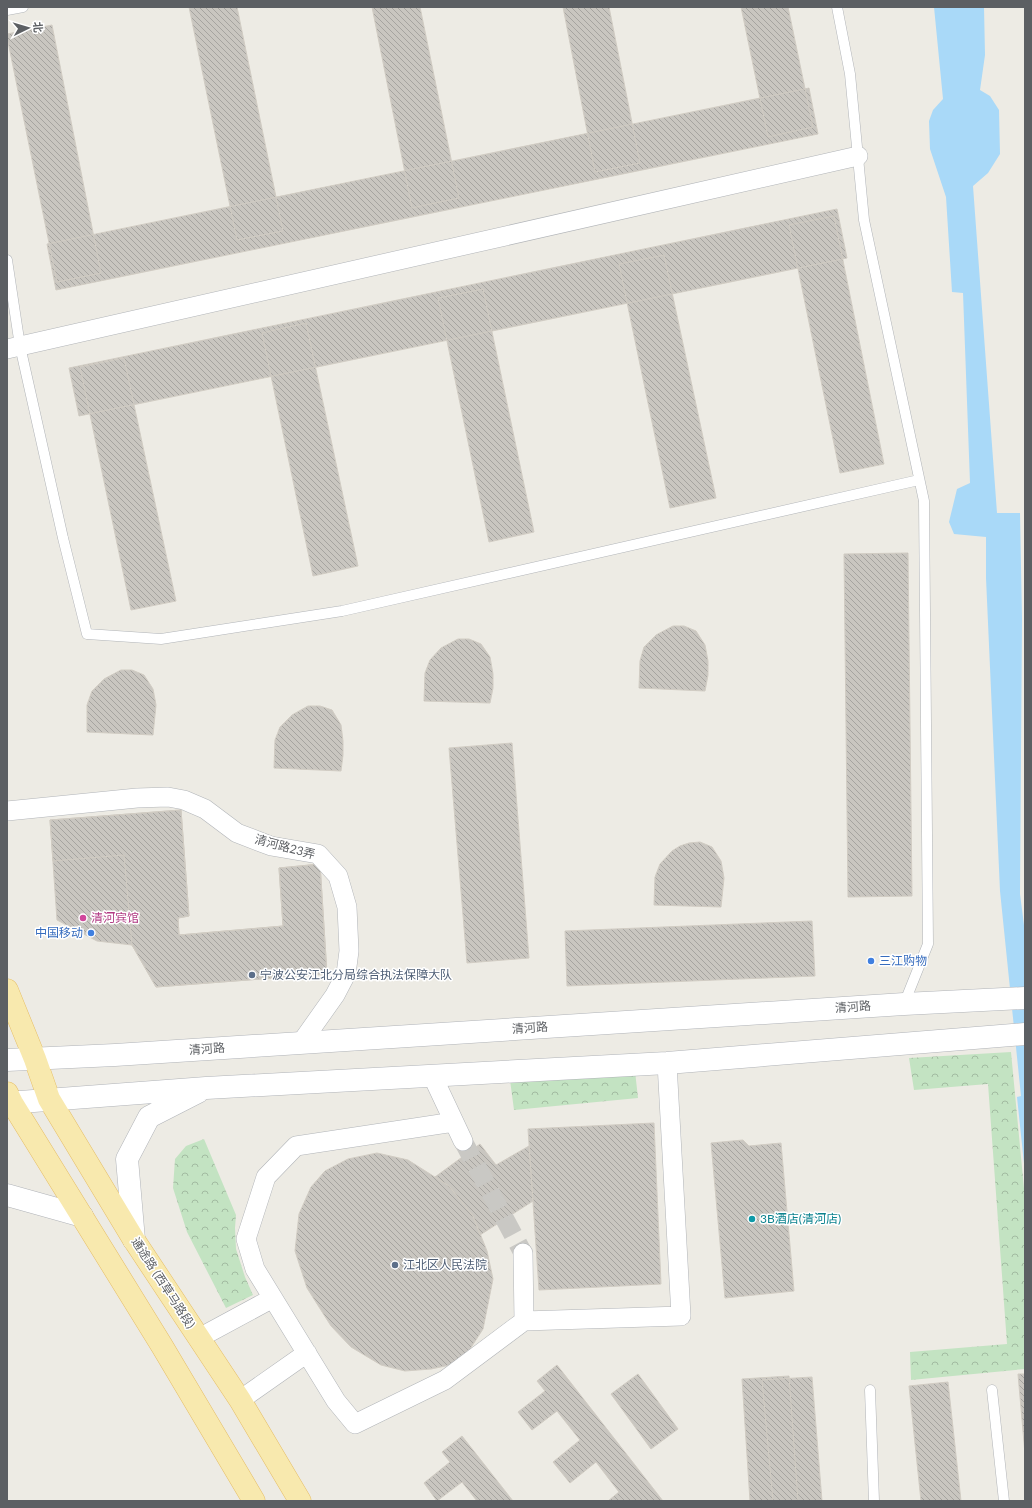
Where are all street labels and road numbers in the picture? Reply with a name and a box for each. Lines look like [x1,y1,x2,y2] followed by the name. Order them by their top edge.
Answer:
[253,831,317,862] street label: 清河路23弄
[834,998,871,1015] street label: 清河路
[511,1019,548,1036] street label: 清河路
[188,1040,225,1057] street label: 清河路
[128,1234,198,1331] street label: 通途路 (西草马路段)

